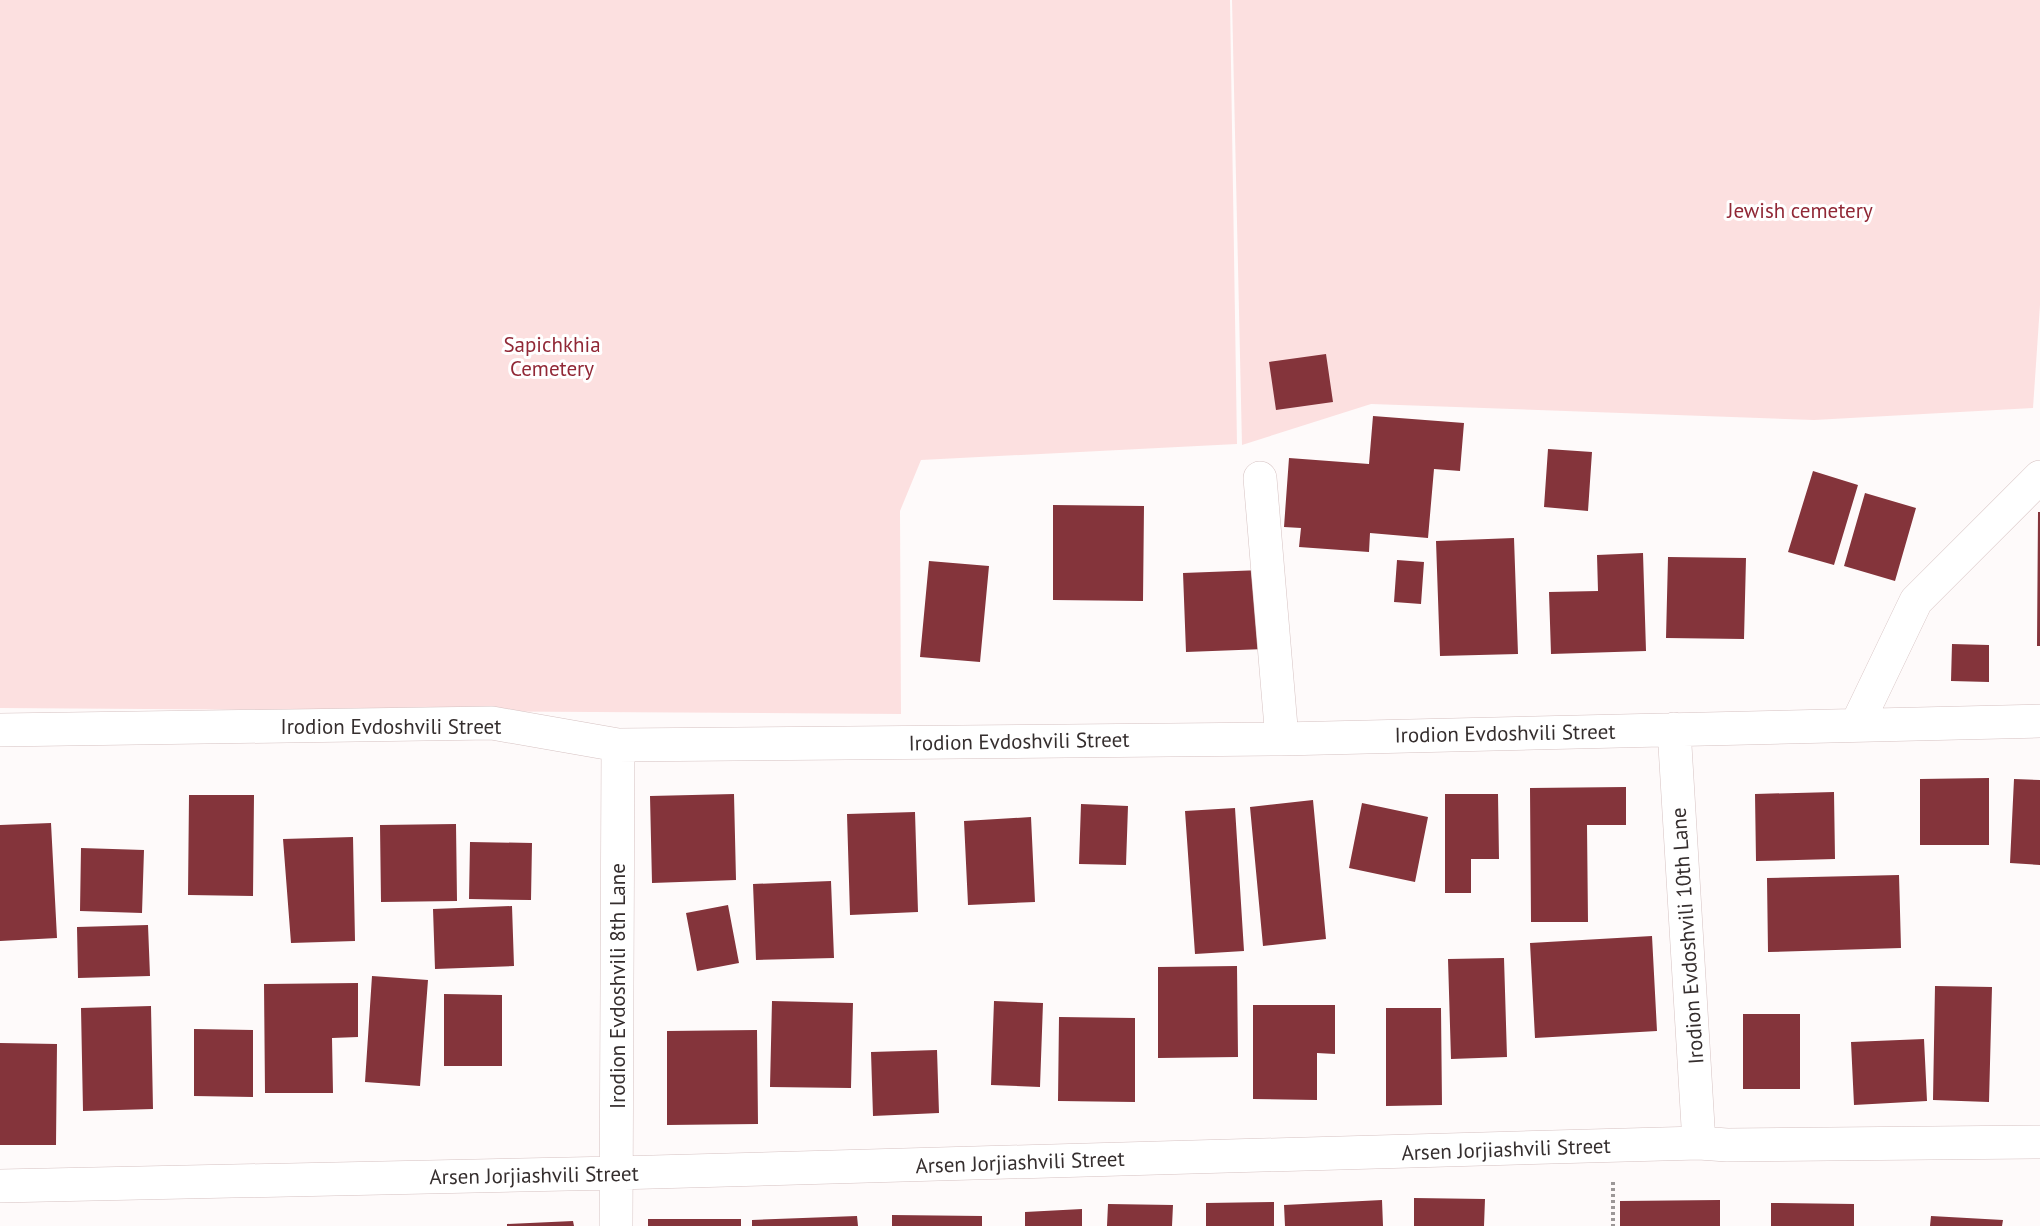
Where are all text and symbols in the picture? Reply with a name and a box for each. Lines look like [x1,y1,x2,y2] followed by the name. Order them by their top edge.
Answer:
[1726,197,1873,224] park label: Jewish cemetery
[503,331,601,382] park label: Sapichkhia Cemetery
[281,713,501,740] street label: Irodion Evdoshvili Street
[1394,718,1616,748] street label: Irodion Evdoshvili Street
[908,726,1130,756] street label: Irodion Evdoshvili Street
[1665,807,1709,1065] street label: Irodion Evdoshvili 10th Lane
[604,863,631,1109] street label: Irodion Evdoshvili 8th Lane
[1401,1132,1611,1166] street label: Arsen Jorjiashvili Street
[915,1145,1125,1179] street label: Arsen Jorjiashvili Street
[429,1160,639,1190] street label: Arsen Jorjiashvili Street

